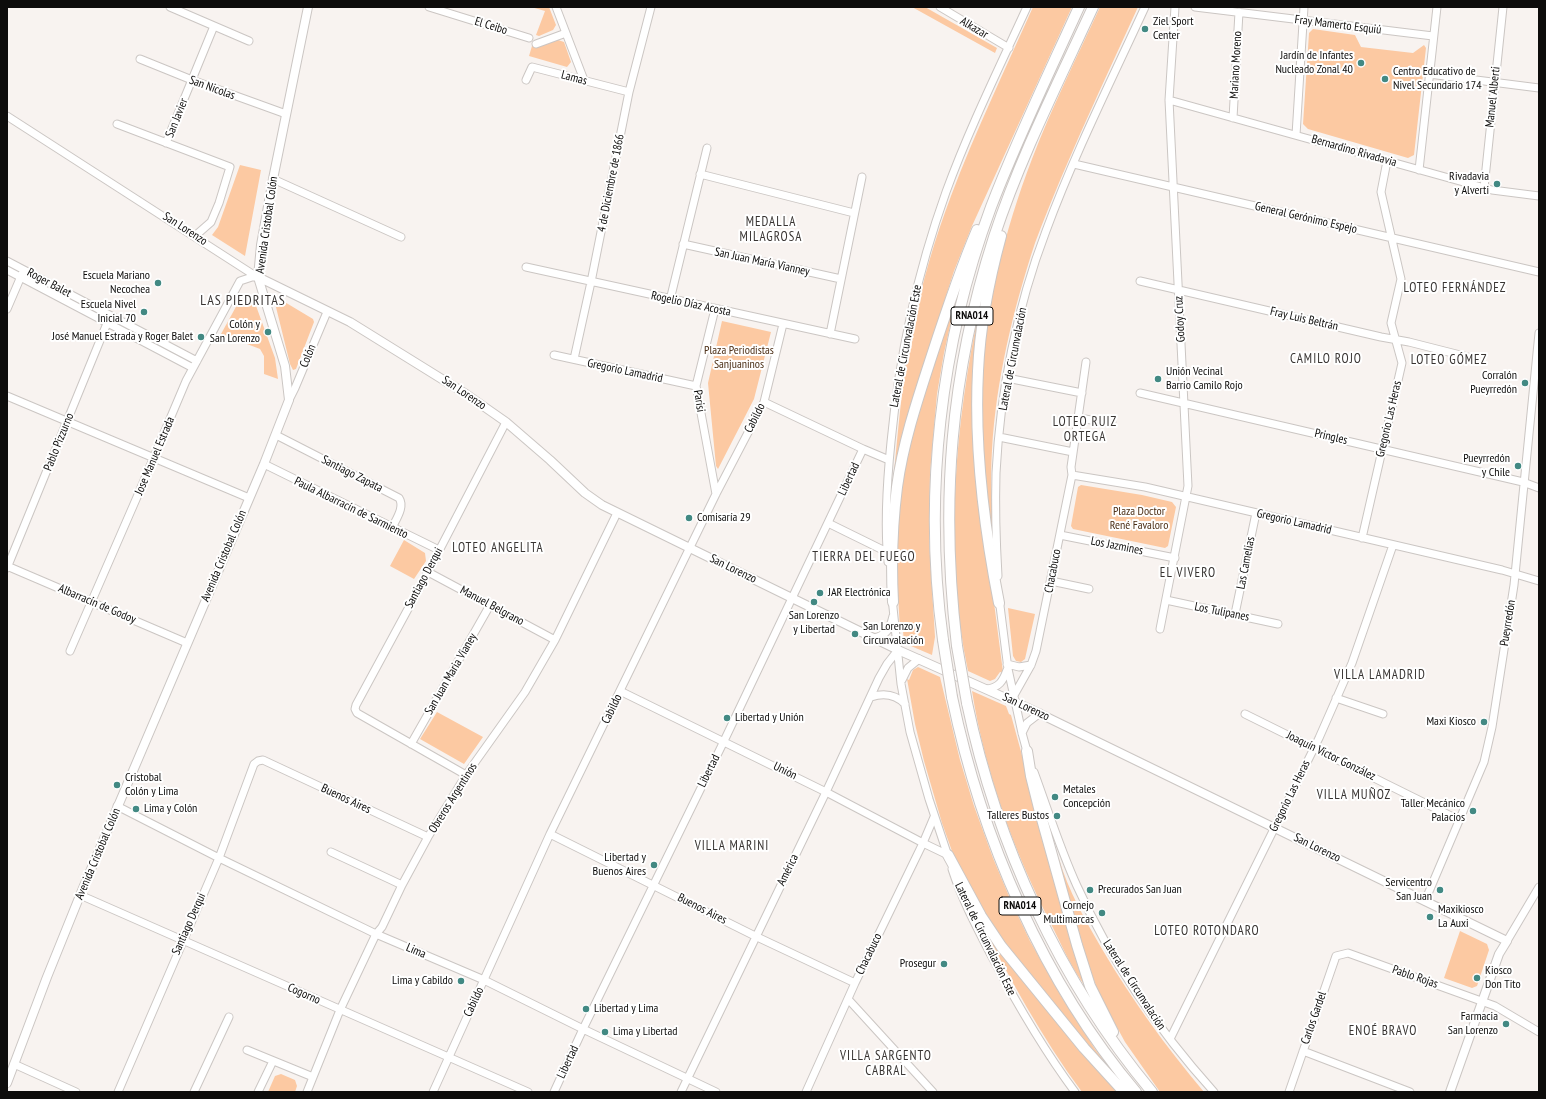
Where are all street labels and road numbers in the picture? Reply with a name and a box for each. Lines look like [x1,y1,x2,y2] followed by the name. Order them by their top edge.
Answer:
[1294,13,1382,37] street label: Fray Mamerto Esquiú
[473,14,509,38] street label: El Ceibo
[957,14,991,42] street label: Alkazar
[1227,31,1245,99] street label: Mariano Moreno
[1483,66,1503,128] street label: Manuel Alberti
[559,68,589,88] street label: Lamas
[187,73,237,103] street label: San Nicolas
[163,96,191,140] street label: San Javier
[1310,132,1398,170] street label: Bernardino Rivadavia
[594,133,628,233] street label: 4 de Diciembre de 1866
[253,176,281,274] street label: Avenida Cristobal Colón
[1254,199,1358,237] street label: General Gerónimo Espejo
[160,209,210,249] street label: San Lorenzo
[713,245,811,279] street label: San Juan María Vianney
[24,265,74,301] street label: Roger Balet
[887,284,925,408] street label: Lateral de Circunvalación Este
[650,289,732,319] street label: Rogelio Díaz Acosta
[1172,295,1188,343] street label: Godoy Cruz
[1269,304,1339,334] street label: Fray Luis Beltrán
[996,306,1030,412] street label: Lateral de Circunvalación
[951,307,993,325] road number: RNA014
[297,342,319,370] street label: Colón
[586,356,664,386] street label: Gregorio Lamadrid
[439,373,489,413] street label: San Lorenzo
[1373,379,1405,459] street label: Gregorio Las Heras
[690,389,708,413] street label: Parisi
[742,401,768,435] street label: Cabildo
[41,411,77,473] street label: Pablo Pizzurno
[132,415,178,497] street label: Jose Manuel Estrada
[1313,426,1349,448] street label: Pringles
[319,452,385,496] street label: Santiago Zapata
[835,460,863,498] street label: Libertad
[292,474,410,542] street label: Paula Albarracín de Sarmiento
[1255,506,1333,538] street label: Gregorio Lamadrid
[198,508,250,604] street label: Avenida Cristobal Colón
[1090,534,1144,558] street label: Los Jazmines
[1234,535,1258,591] street label: Las Camelias
[402,545,446,611] street label: Santiago Derqui
[1042,548,1064,594] street label: Chacabuco
[707,552,759,586] street label: San Lorenzo
[56,581,138,627] street label: Albarracín de Godoy
[458,583,526,629] street label: Manuel Belgrano
[1497,599,1519,647] street label: Pueyrredón
[1193,600,1251,624] street label: Los Tulipanes
[422,631,480,717] street label: San Juan Maria Vianey
[1000,690,1052,724] street label: San Lorenzo
[599,692,625,726] street label: Cabildo
[1284,728,1378,784] street label: Joaquín Víctor González
[695,752,723,790] street label: Libertad
[1266,758,1314,834] street label: Gregorio Las Heras
[771,759,799,783] street label: Unión
[426,760,480,836] street label: Obreros Argentinos
[319,781,373,817] street label: Buenos Aires
[72,806,124,902] street label: Avenida Cristobal Colón
[1291,831,1343,865] street label: San Lorenzo
[774,852,802,888] street label: América
[951,880,1019,998] street label: Lateral de Circunvalación Este
[675,890,729,928] street label: Buenos Aires
[169,891,209,957] street label: Santiago Derqui
[999,897,1041,915] road number: RNA014
[853,931,885,977] street label: Chacabuco
[1100,937,1168,1033] street label: Lateral de Circunvalación
[404,940,428,962] street label: Lima
[1390,962,1440,992] street label: Pablo Rojas
[285,980,323,1008] street label: Cogorno
[461,985,487,1019] street label: Cabildo
[1298,990,1330,1046] street label: Carlos Gardel
[554,1043,582,1081] street label: Libertad

